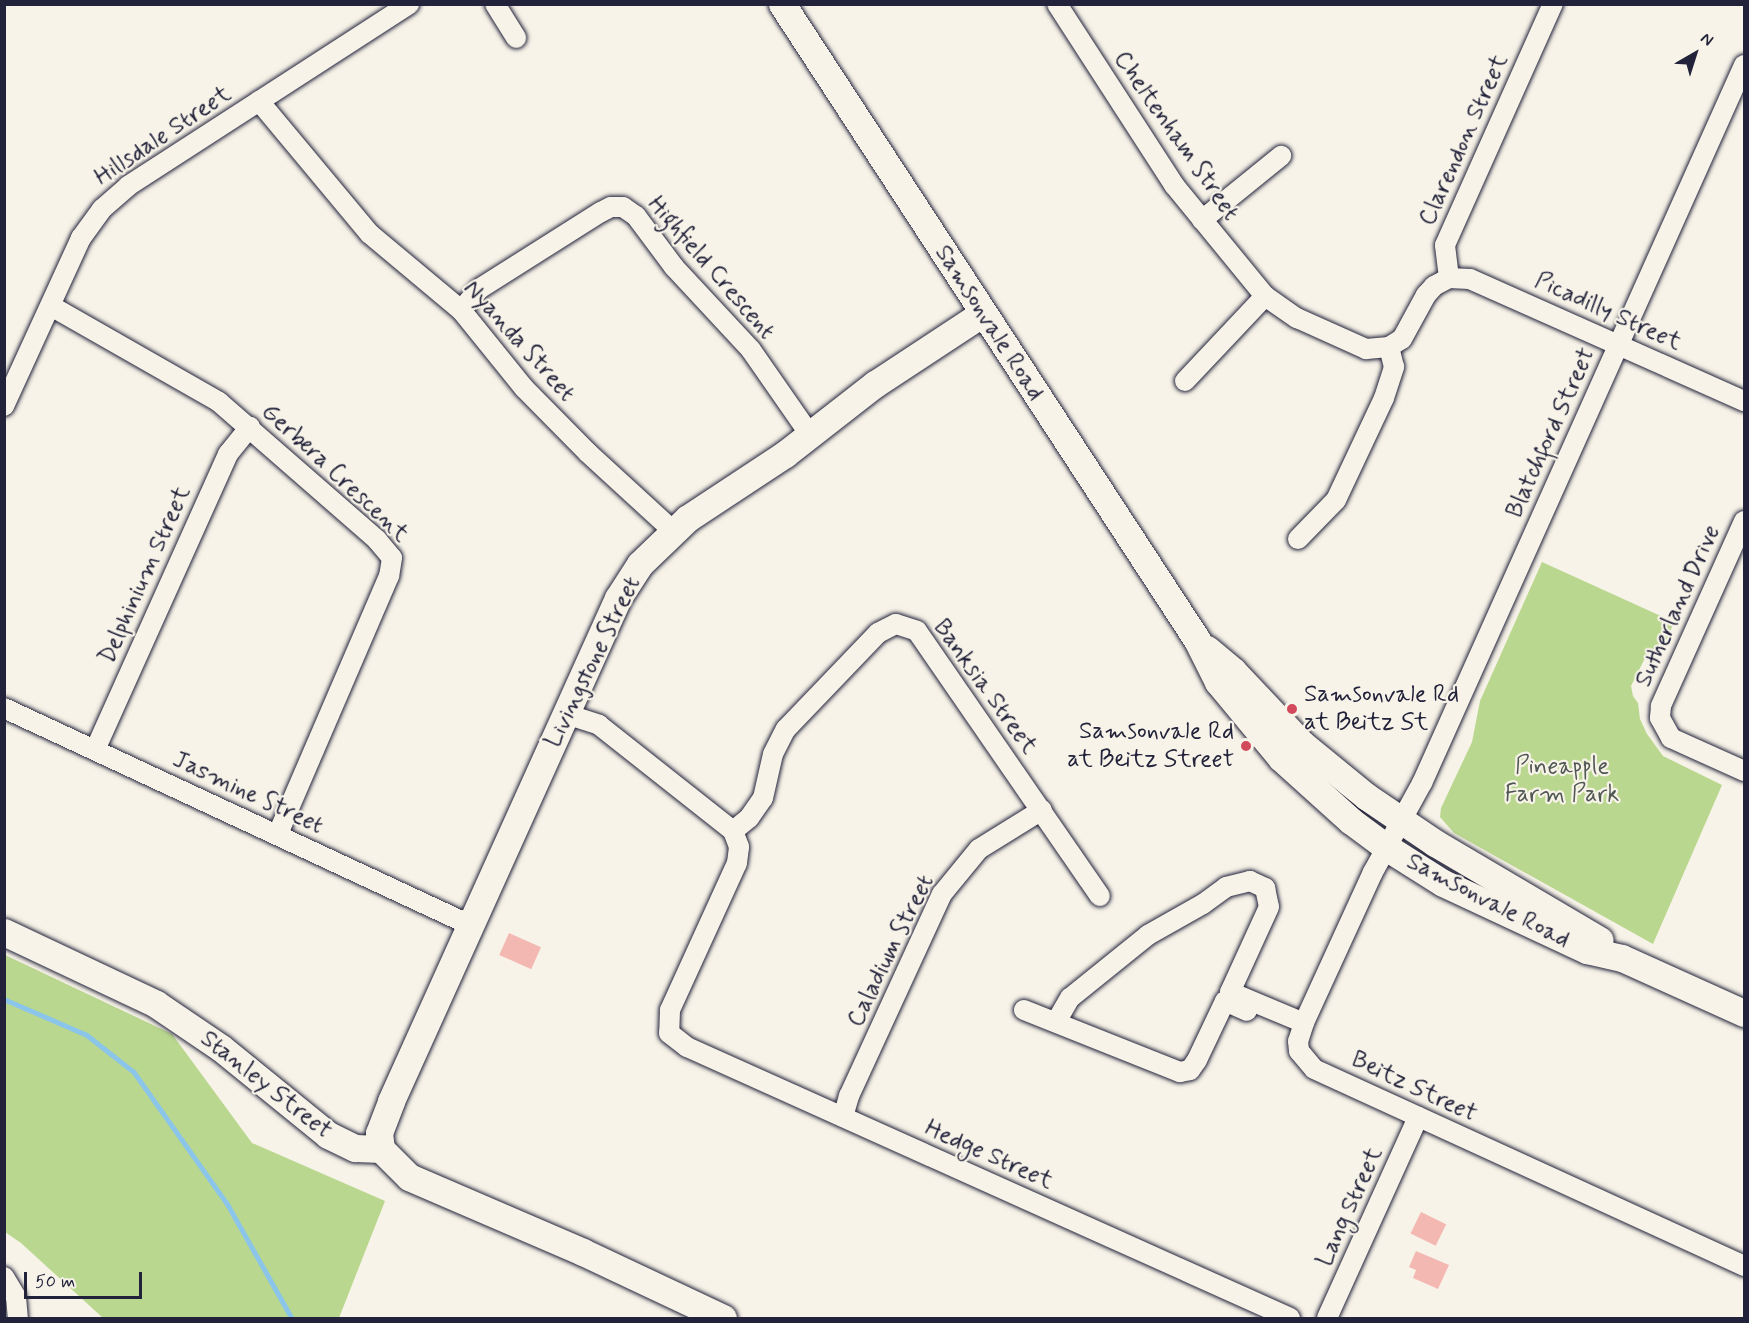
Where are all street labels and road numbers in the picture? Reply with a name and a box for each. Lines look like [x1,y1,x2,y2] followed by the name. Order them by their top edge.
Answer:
[1106,44,1246,228] street label: Cheltenham Street
[1413,50,1515,230] street label: Clarendon Street
[89,80,237,192] street label: Hillsdale Street
[640,189,782,347] street label: Highfield Crescent
[929,241,1049,405] street label: Samsonvale Road
[1530,267,1686,357] street label: Picadilly Street
[456,273,582,409] street label: Nyanda Street
[1501,344,1601,522] street label: Blatchford Street
[259,401,411,545] street label: Gerbera Crescent
[93,482,197,668] street label: Delphinium Street
[1630,521,1726,691] street label: Sutherland Drive
[538,570,648,754] street label: Livingstone Street
[927,614,1043,760] street label: Banksia Street
[166,745,330,841] street label: Jasmine Street
[1403,848,1573,954] street label: Samsonvale Road
[841,868,941,1034] street label: Caladium Street
[195,1025,337,1145] street label: Stanley Street
[1347,1046,1481,1128] street label: Beitz Street
[920,1114,1058,1196] street label: Hedge Street
[1311,1143,1389,1271] street label: Lang Street

